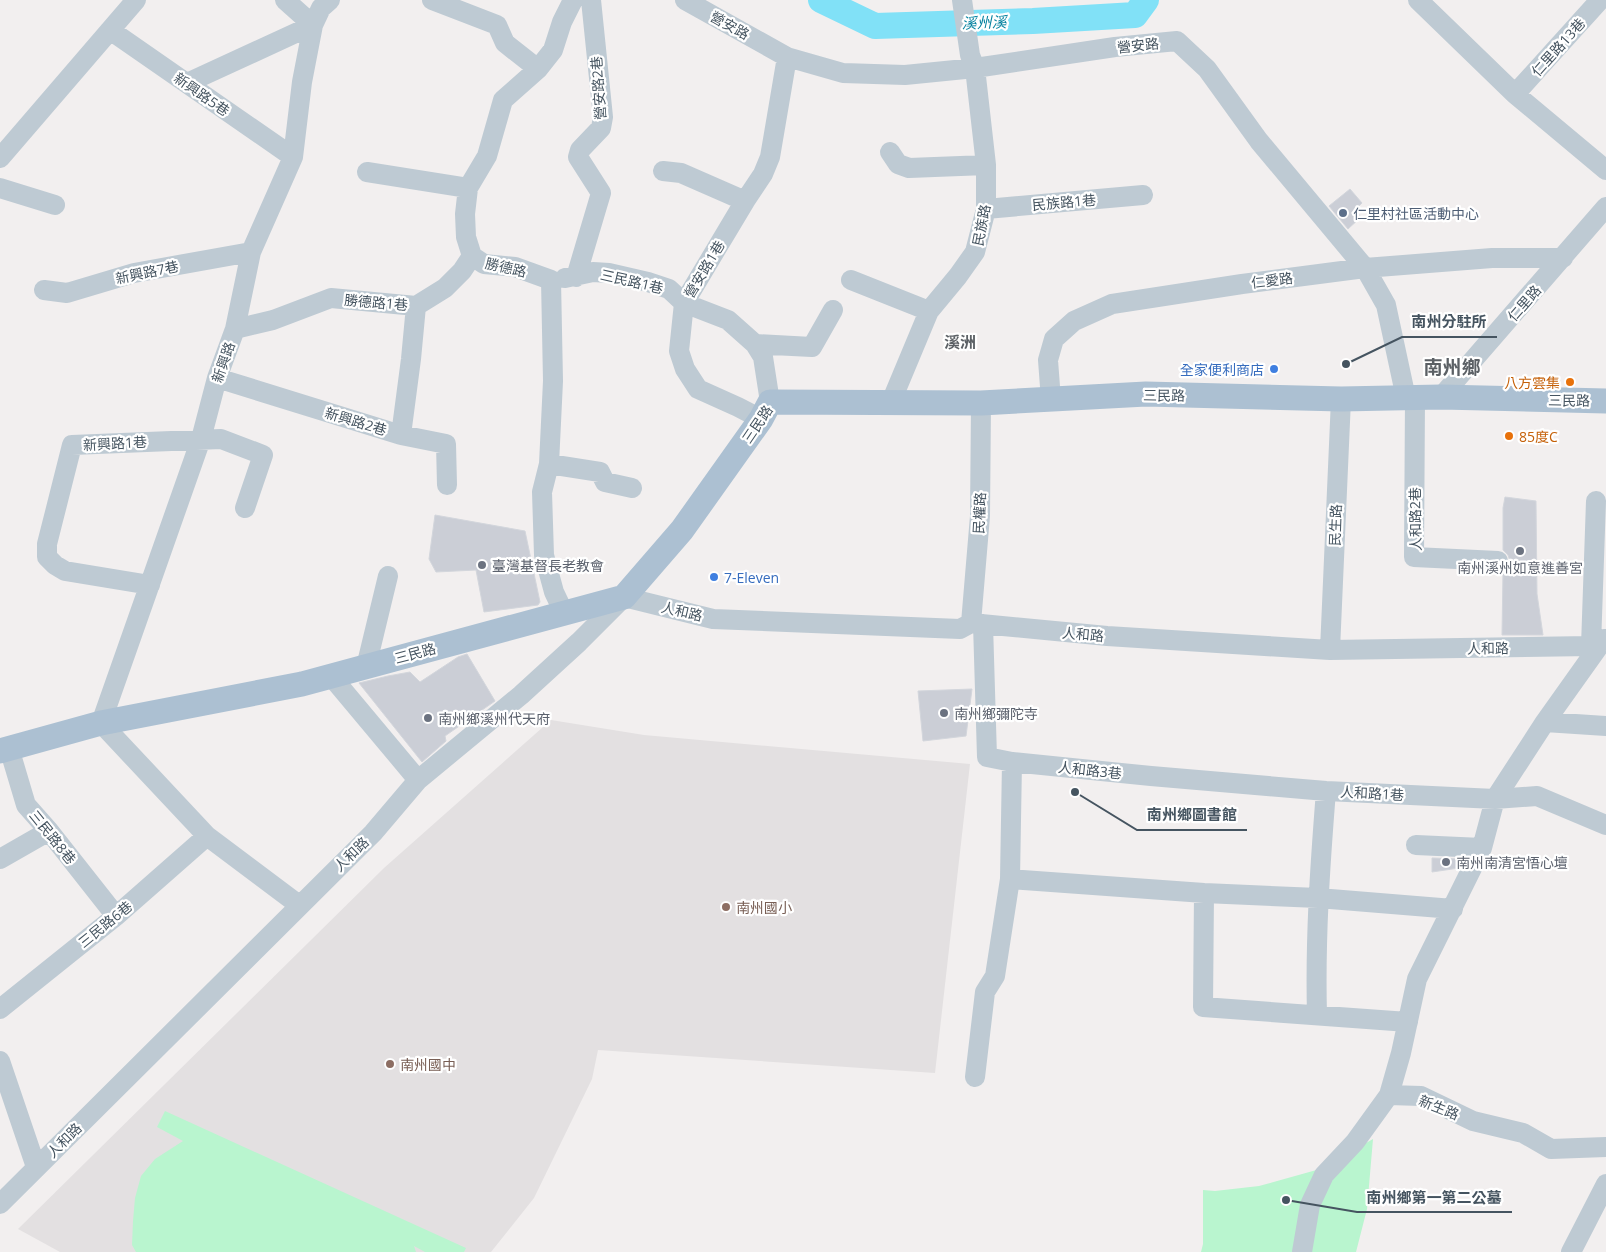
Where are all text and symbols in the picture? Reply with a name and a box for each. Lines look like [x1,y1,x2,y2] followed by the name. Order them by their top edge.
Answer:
[707,7,753,43] street label: 營安路
[961,11,1009,33] water label: 溪州溪
[1527,14,1589,80] street label: 仁里路13巷
[1116,33,1160,57] street label: 營安路
[586,55,610,121] street label: 營安路2巷
[170,68,234,120] street label: 新興路5巷
[1031,190,1097,214] street label: 民族路1巷
[968,203,994,247] street label: 民族路
[1353,204,1479,223] place label: 仁里村社區活動中心
[1337,207,1349,219] marker: 仁里村社區活動中心
[679,237,729,301] street label: 營安路1巷
[483,253,529,281] street label: 勝德路
[114,256,180,288] street label: 新興路7巷
[599,265,665,297] street label: 三民路1巷
[1250,268,1294,292] street label: 仁愛路
[1503,281,1545,325] street label: 仁里路
[343,290,409,314] street label: 勝德路1巷
[1402,307,1497,337] callout: 南州分駐所
[1411,311,1487,331] text: 南州分駐所
[944,331,976,353] district label: 溪洲
[207,339,239,385] street label: 新興路
[1423,354,1481,380] district label: 南州鄉
[1180,360,1264,379] place label: 全家便利商店
[1268,363,1280,375] marker: 全家便利商店
[1504,373,1560,392] place label: 八方雲集
[1564,376,1576,388] marker: 八方雲集
[1143,385,1185,405] street label: 三民路
[1548,390,1590,410] street label: 三民路
[737,401,777,447] street label: 三民路
[323,403,389,439] street label: 新興路2巷
[1519,427,1558,446] place label: 85度C
[1503,430,1515,442] marker: 85度C
[83,432,147,454] street label: 新興路1巷
[1405,487,1425,551] street label: 人和路2巷
[968,492,990,534] street label: 民權路
[1325,504,1345,546] street label: 民生路
[1514,545,1526,557] marker: 南州溪州如意進善宮
[492,556,604,575] place label: 臺灣基督長老教會
[1457,558,1583,577] place label: 南州溪州如意進善宮
[476,559,488,571] marker: 臺灣基督長老教會
[724,568,779,587] place label: 7-Eleven
[708,571,720,583] marker: 7-Eleven
[659,597,705,625] street label: 人和路
[1061,623,1105,645] street label: 人和路
[392,638,438,668] street label: 三民路
[1467,638,1509,658] street label: 人和路
[954,704,1038,723] place label: 南州鄉彌陀寺
[938,707,950,719] marker: 南州鄉彌陀寺
[438,709,550,728] place label: 南州鄉溪州代天府
[422,712,434,724] marker: 南州鄉溪州代天府
[1057,757,1123,783] street label: 人和路3巷
[1340,782,1404,804] street label: 人和路1巷
[1137,800,1247,830] callout: 南州鄉圖書館
[1147,804,1237,824] text: 南州鄉圖書館
[25,806,81,868] street label: 三民路8巷
[329,833,373,875] street label: 人和路
[1456,853,1568,872] place label: 南州南清宮悟心壇
[1440,856,1452,868] marker: 南州南清宮悟心壇
[74,896,136,952] street label: 三民路6巷
[736,898,792,917] place label: 南州國小
[720,901,732,913] marker: 南州國小
[400,1055,456,1074] place label: 南州國中
[384,1058,396,1070] marker: 南州國中
[1416,1090,1462,1124] street label: 新生路
[42,1118,86,1162] street label: 人和路
[1357,1182,1512,1212] callout: 南州鄉第一第二公墓
[1366,1187,1502,1207] text: 南州鄉第一第二公墓

